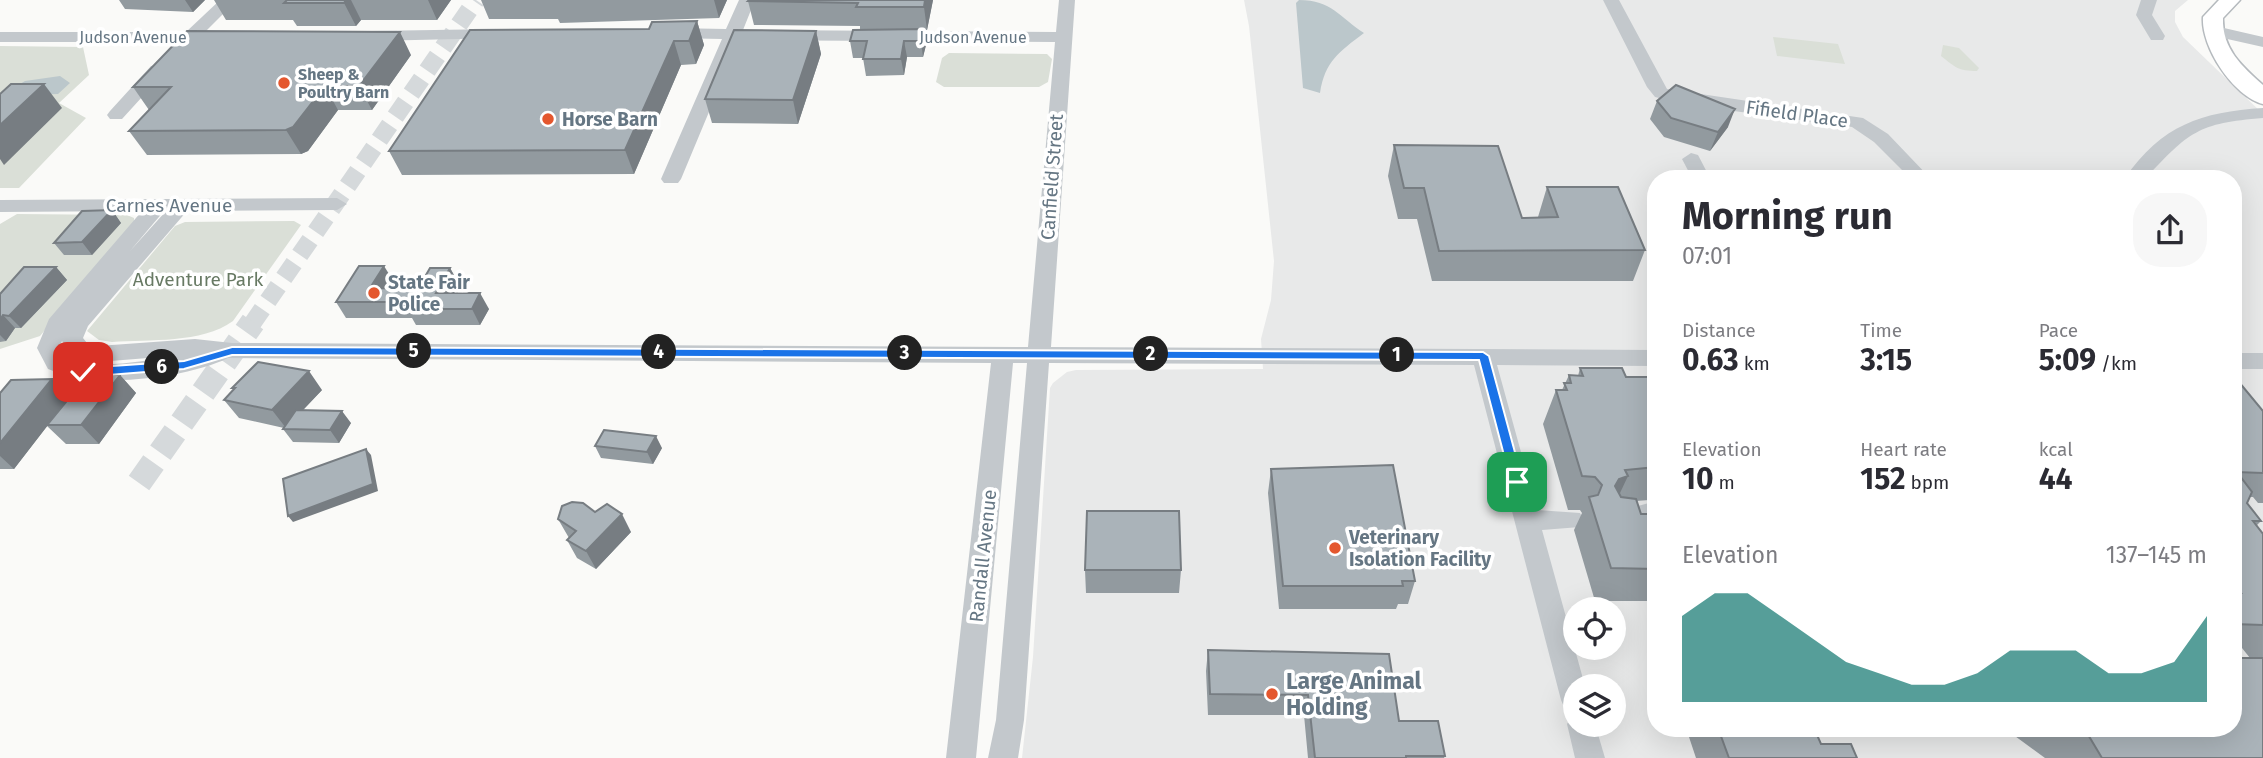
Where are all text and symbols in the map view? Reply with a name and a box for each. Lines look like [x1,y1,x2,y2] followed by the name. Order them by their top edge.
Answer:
[79,28,187,47] street label: Judson Avenue
[919,28,1027,47] street label: Judson Avenue
[298,65,389,102] place label: Sheep & Poultry Barn
[276,75,292,91] marker: Sheep & Poultry Barn
[1744,95,1850,133] street label: Fifield Place
[562,108,658,131] place label: Horse Barn
[540,111,556,127] marker: Horse Barn
[1036,113,1068,241] street label: Canfield Street
[1682,193,1893,239] text: Morning run
[2133,193,2207,267] button: share
[106,194,232,217] street label: Carnes Avenue
[1682,242,1732,270] text: 07:01
[133,268,264,291] park label: Adventure Park
[388,271,470,316] place label: State Fair Police
[366,285,382,301] marker: State Fair Police
[1682,319,1756,342] text: Distance
[1860,319,1902,342] text: Time
[2039,319,2078,342] text: Pace
[396,334,432,368] pin: 5
[642,334,676,370] pin: 4
[888,336,922,370] pin: 3
[1134,336,1168,372] pin: 2
[1380,338,1414,372] pin: 1
[408,339,419,362] text: 5
[653,340,664,363] text: 4
[900,341,909,364] text: 3
[53,342,113,402] pin
[1146,342,1155,365] text: 2
[1682,342,1739,378] text: 0.63
[1860,342,1912,378] text: 3:15
[2039,342,2096,378] text: 5:09
[1392,343,1401,366] text: 1
[144,350,180,384] pin: 6
[1739,352,1770,375] text: km
[2096,352,2137,375] text: /km
[64,353,102,391] icon: check
[156,355,167,378] text: 6
[1682,438,1762,461] text: Elevation
[1860,438,1947,461] text: Heart rate
[2039,438,2073,461] text: kcal
[1487,452,1547,512] pin
[1682,461,1713,497] text: 10
[1860,461,1905,497] text: 152
[2039,461,2073,497] text: 44
[1498,463,1536,501] icon: arrive
[1713,471,1735,494] text: m
[1905,471,1949,494] text: bpm
[965,488,1001,624] street label: Randall Avenue
[1348,526,1491,571] place label: Veterinary Isolation Facility
[1327,540,1343,556] marker: Veterinary Isolation Facility
[1682,541,1778,569] text: Elevation
[2106,541,2207,569] text: 137–145 m
[1563,597,1626,737] map controls
[1563,597,1626,660] button: locate
[1286,667,1422,721] place label: Large Animal Holding
[1563,674,1626,737] button: layers
[1264,686,1280,702] marker: Large Animal Holding

